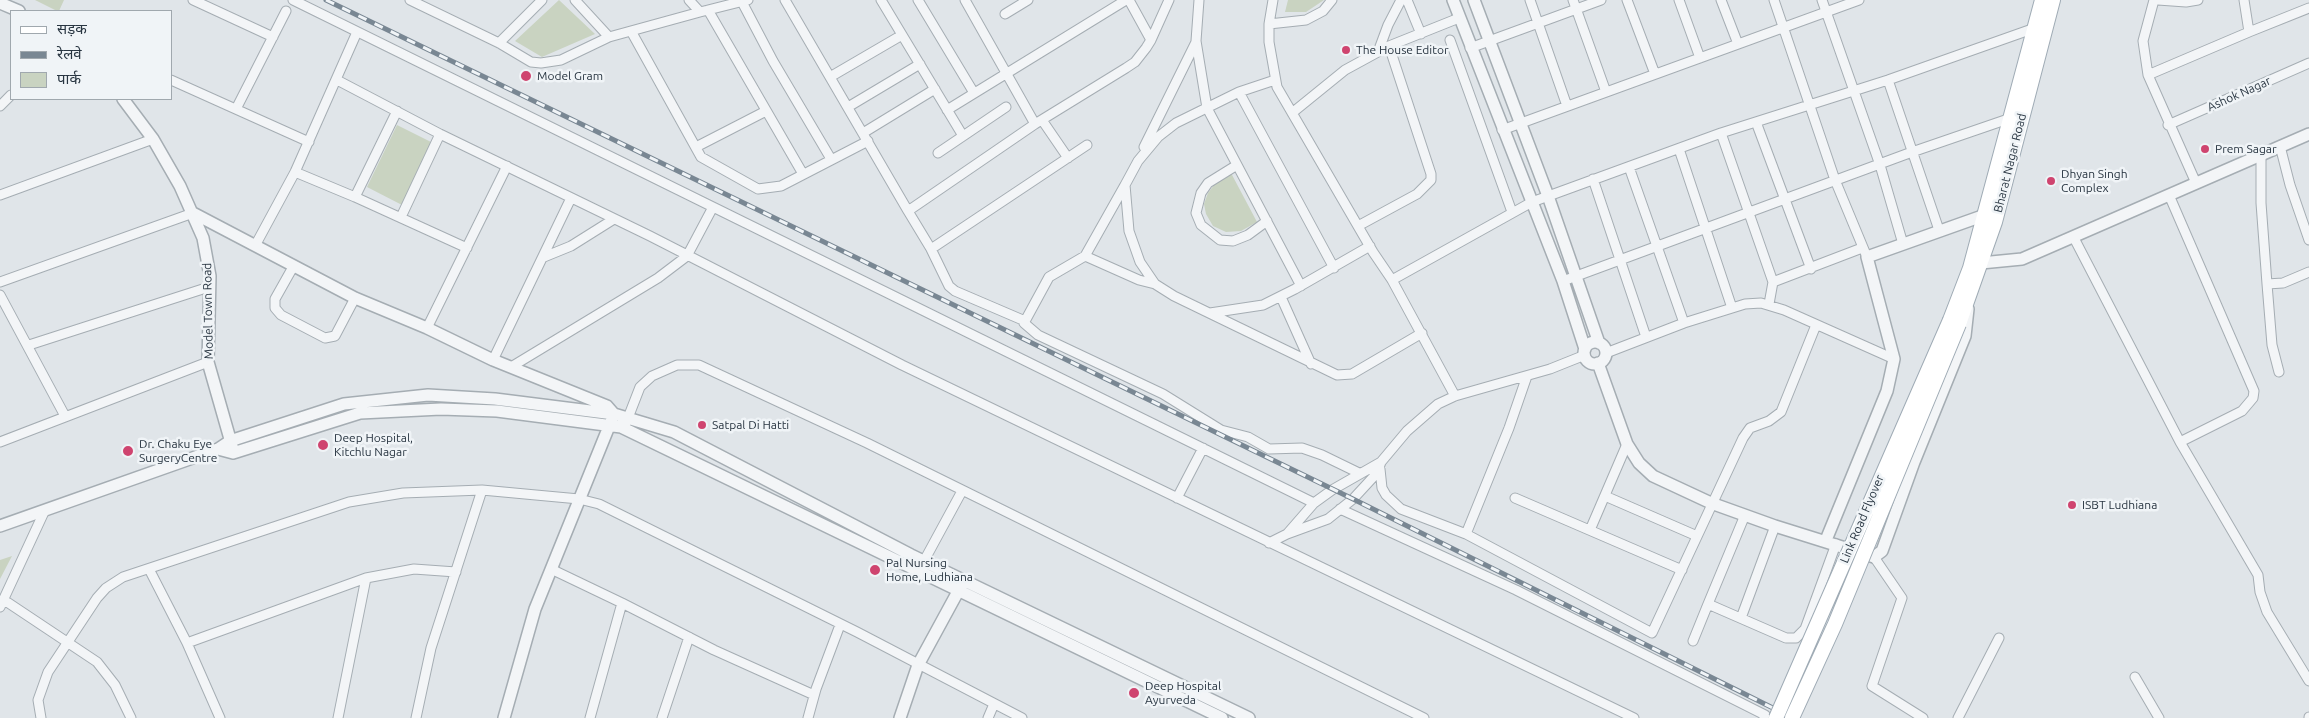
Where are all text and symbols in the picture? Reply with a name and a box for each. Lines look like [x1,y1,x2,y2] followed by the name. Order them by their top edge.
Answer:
[10,10,172,100] legend
[57,20,87,37] text: सड़क
[1356,43,1449,57] place label: The House Editor
[1340,44,1352,56] marker: The House Editor
[57,45,82,62] text: रेलवे
[519,69,533,83] marker: Model Gram
[537,69,603,83] place label: Model Gram
[57,70,81,87] text: पार्क
[2205,74,2273,114] street label: Ashok Nagar
[1991,112,2029,214] street label: Bharat Nagar Road
[2215,142,2277,156] place label: Prem Sagar
[2199,143,2211,155] marker: Prem Sagar
[2061,167,2128,195] place label: Dhyan Singh Complex
[2045,175,2057,187] marker: Dhyan Singh Complex
[200,263,216,359] street label: Model Town Road
[712,418,789,432] place label: Satpal Di Hatti
[696,419,708,431] marker: Satpal Di Hatti
[334,431,413,459] place label: Deep Hospital, Kitchlu Nagar
[139,437,217,465] place label: Dr. Chaku Eye SurgeryCentre
[316,438,330,452] marker: Deep Hospital, Kitchlu Nagar
[121,444,135,458] marker: Dr. Chaku Eye SurgeryCentre
[1837,473,1887,565] street label: Link Road Flyover
[2082,498,2157,512] place label: ISBT Ludhiana
[2066,499,2078,511] marker: ISBT Ludhiana
[886,556,973,584] place label: Pal Nursing Home, Ludhiana
[868,563,882,577] marker: Pal Nursing Home, Ludhiana
[1145,679,1221,707] place label: Deep Hospital Ayurveda
[1127,686,1141,700] marker: Deep Hospital Ayurveda

